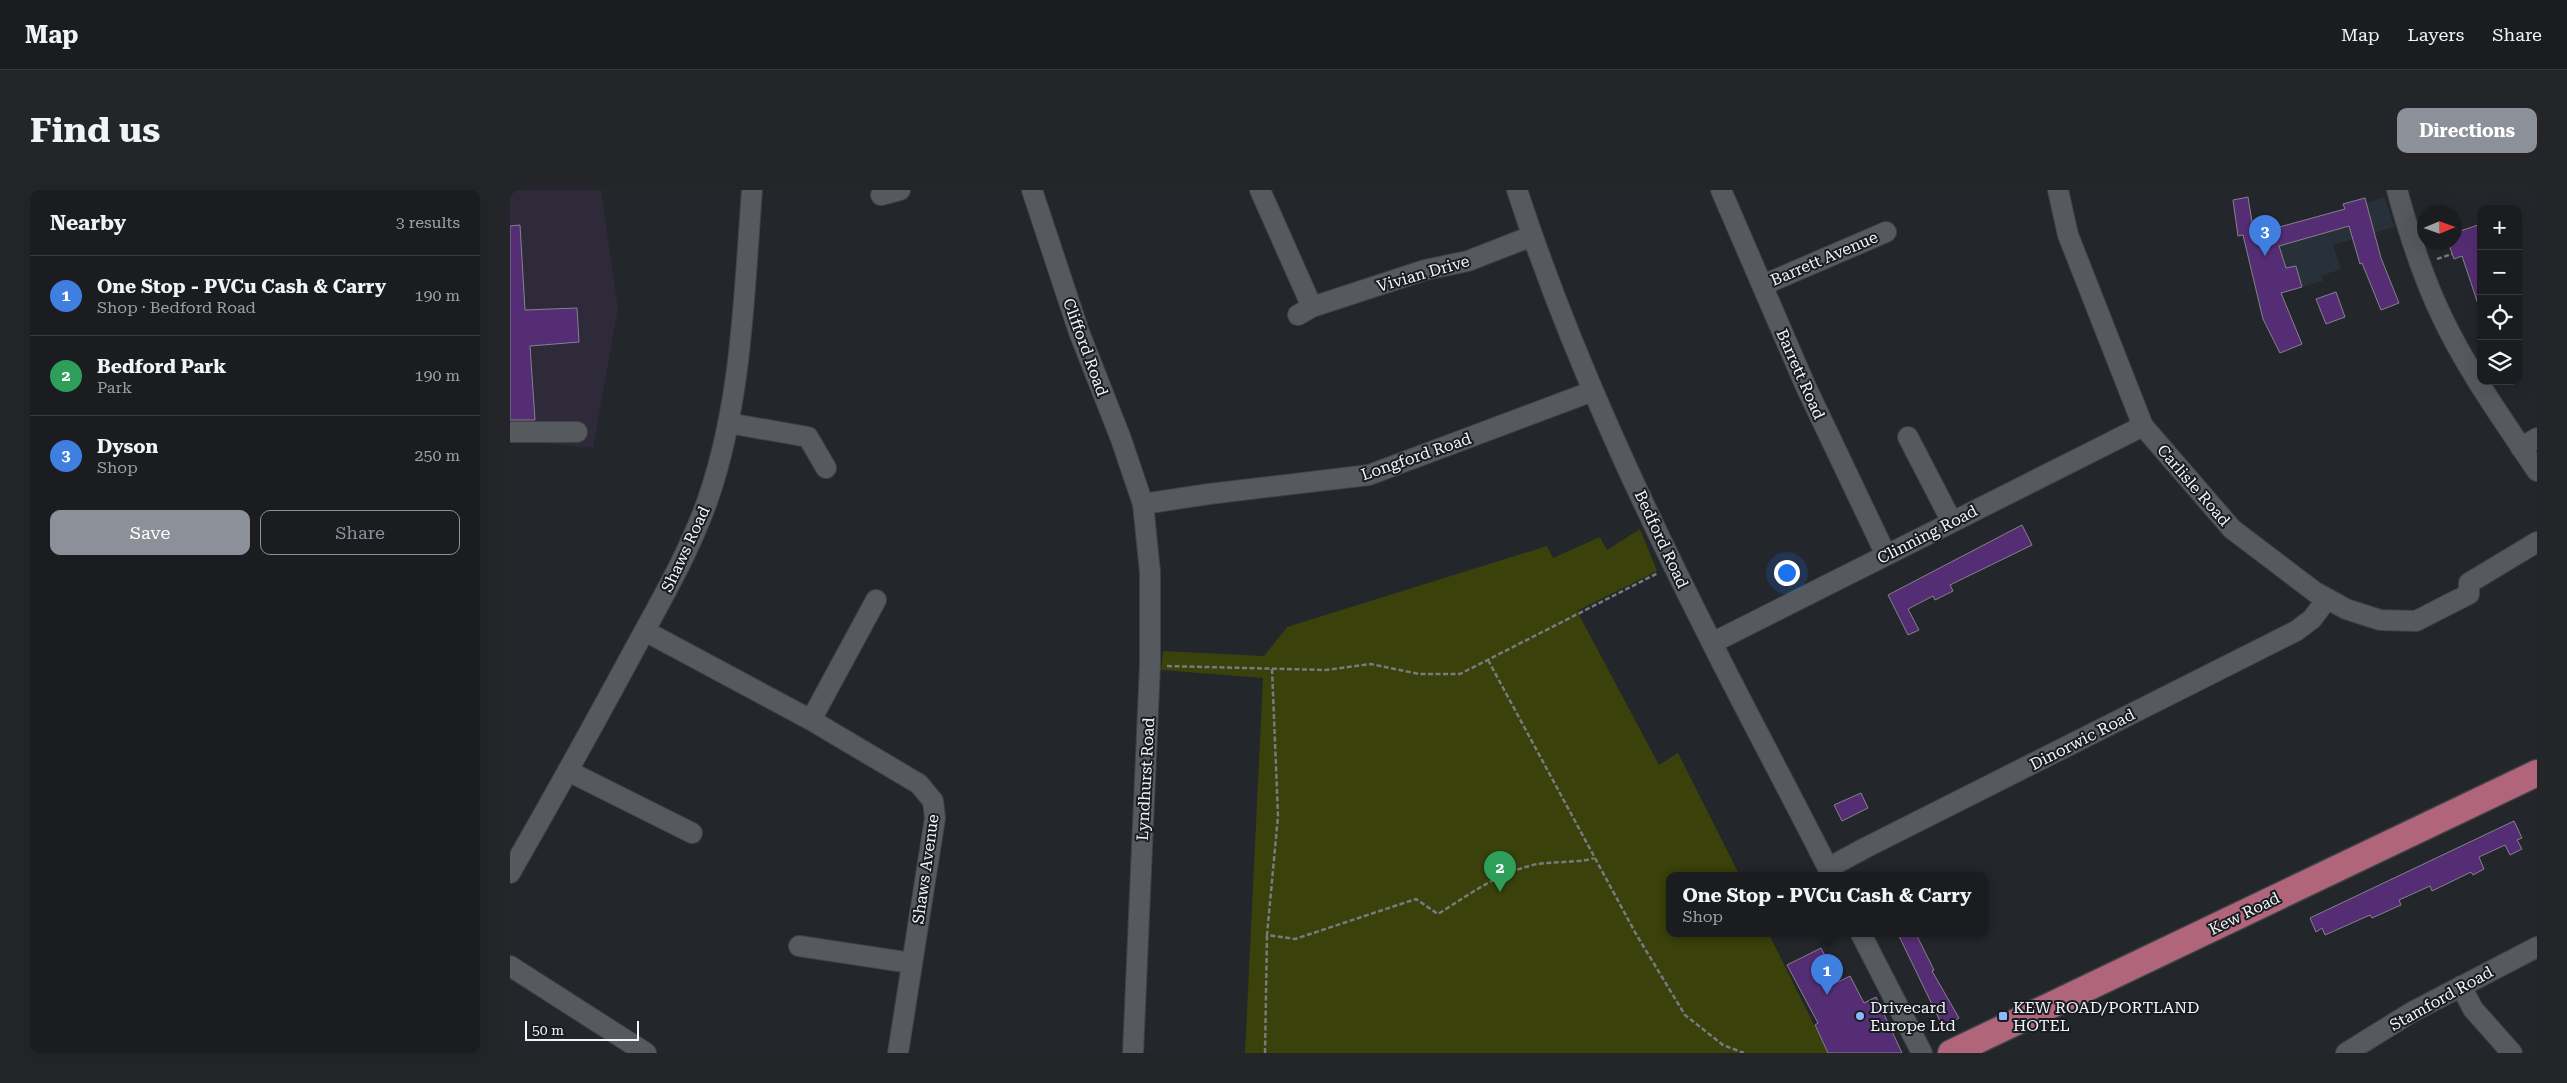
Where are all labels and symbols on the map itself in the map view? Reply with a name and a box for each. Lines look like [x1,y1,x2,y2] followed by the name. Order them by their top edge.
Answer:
[2417,205,2462,250] north arrow
[2249,215,2281,256] pin: 3
[1768,227,1881,290] street label: Barrett Avenue
[1375,251,1472,296] street label: Vivian Drive
[1059,296,1112,399] street label: Clifford Road
[1772,326,1829,422] street label: Barrett Road
[1359,429,1474,484] street label: Longford Road
[2153,441,2234,530] street label: Carlisle Road
[1631,487,1693,591] street label: Bedford Road
[1874,501,1981,568] street label: Clinning Road
[657,503,714,595] street label: Shaws Road
[1774,560,1800,586] your location
[2027,705,2138,774] street label: Dinorwic Road
[1133,717,1158,841] street label: Lyndhurst Road
[908,813,943,925] street label: Shaws Avenue
[1484,851,1516,892] pin: 2
[2206,888,2283,939] street label: Kew Road
[1811,954,1843,995] pin: 1
[2386,962,2496,1035] street label: Stamford Road
[1870,998,1956,1035] place label: Drivecard Europe Ltd
[2013,998,2199,1035] place label: KEW ROAD/PORTLAND HOTEL
[1854,1010,1866,1022] marker: Drivecard Europe Ltd
[1997,1010,2009,1022] marker: KEW ROAD/PORTLAND HOTEL
[525,1018,639,1041] scale bar

